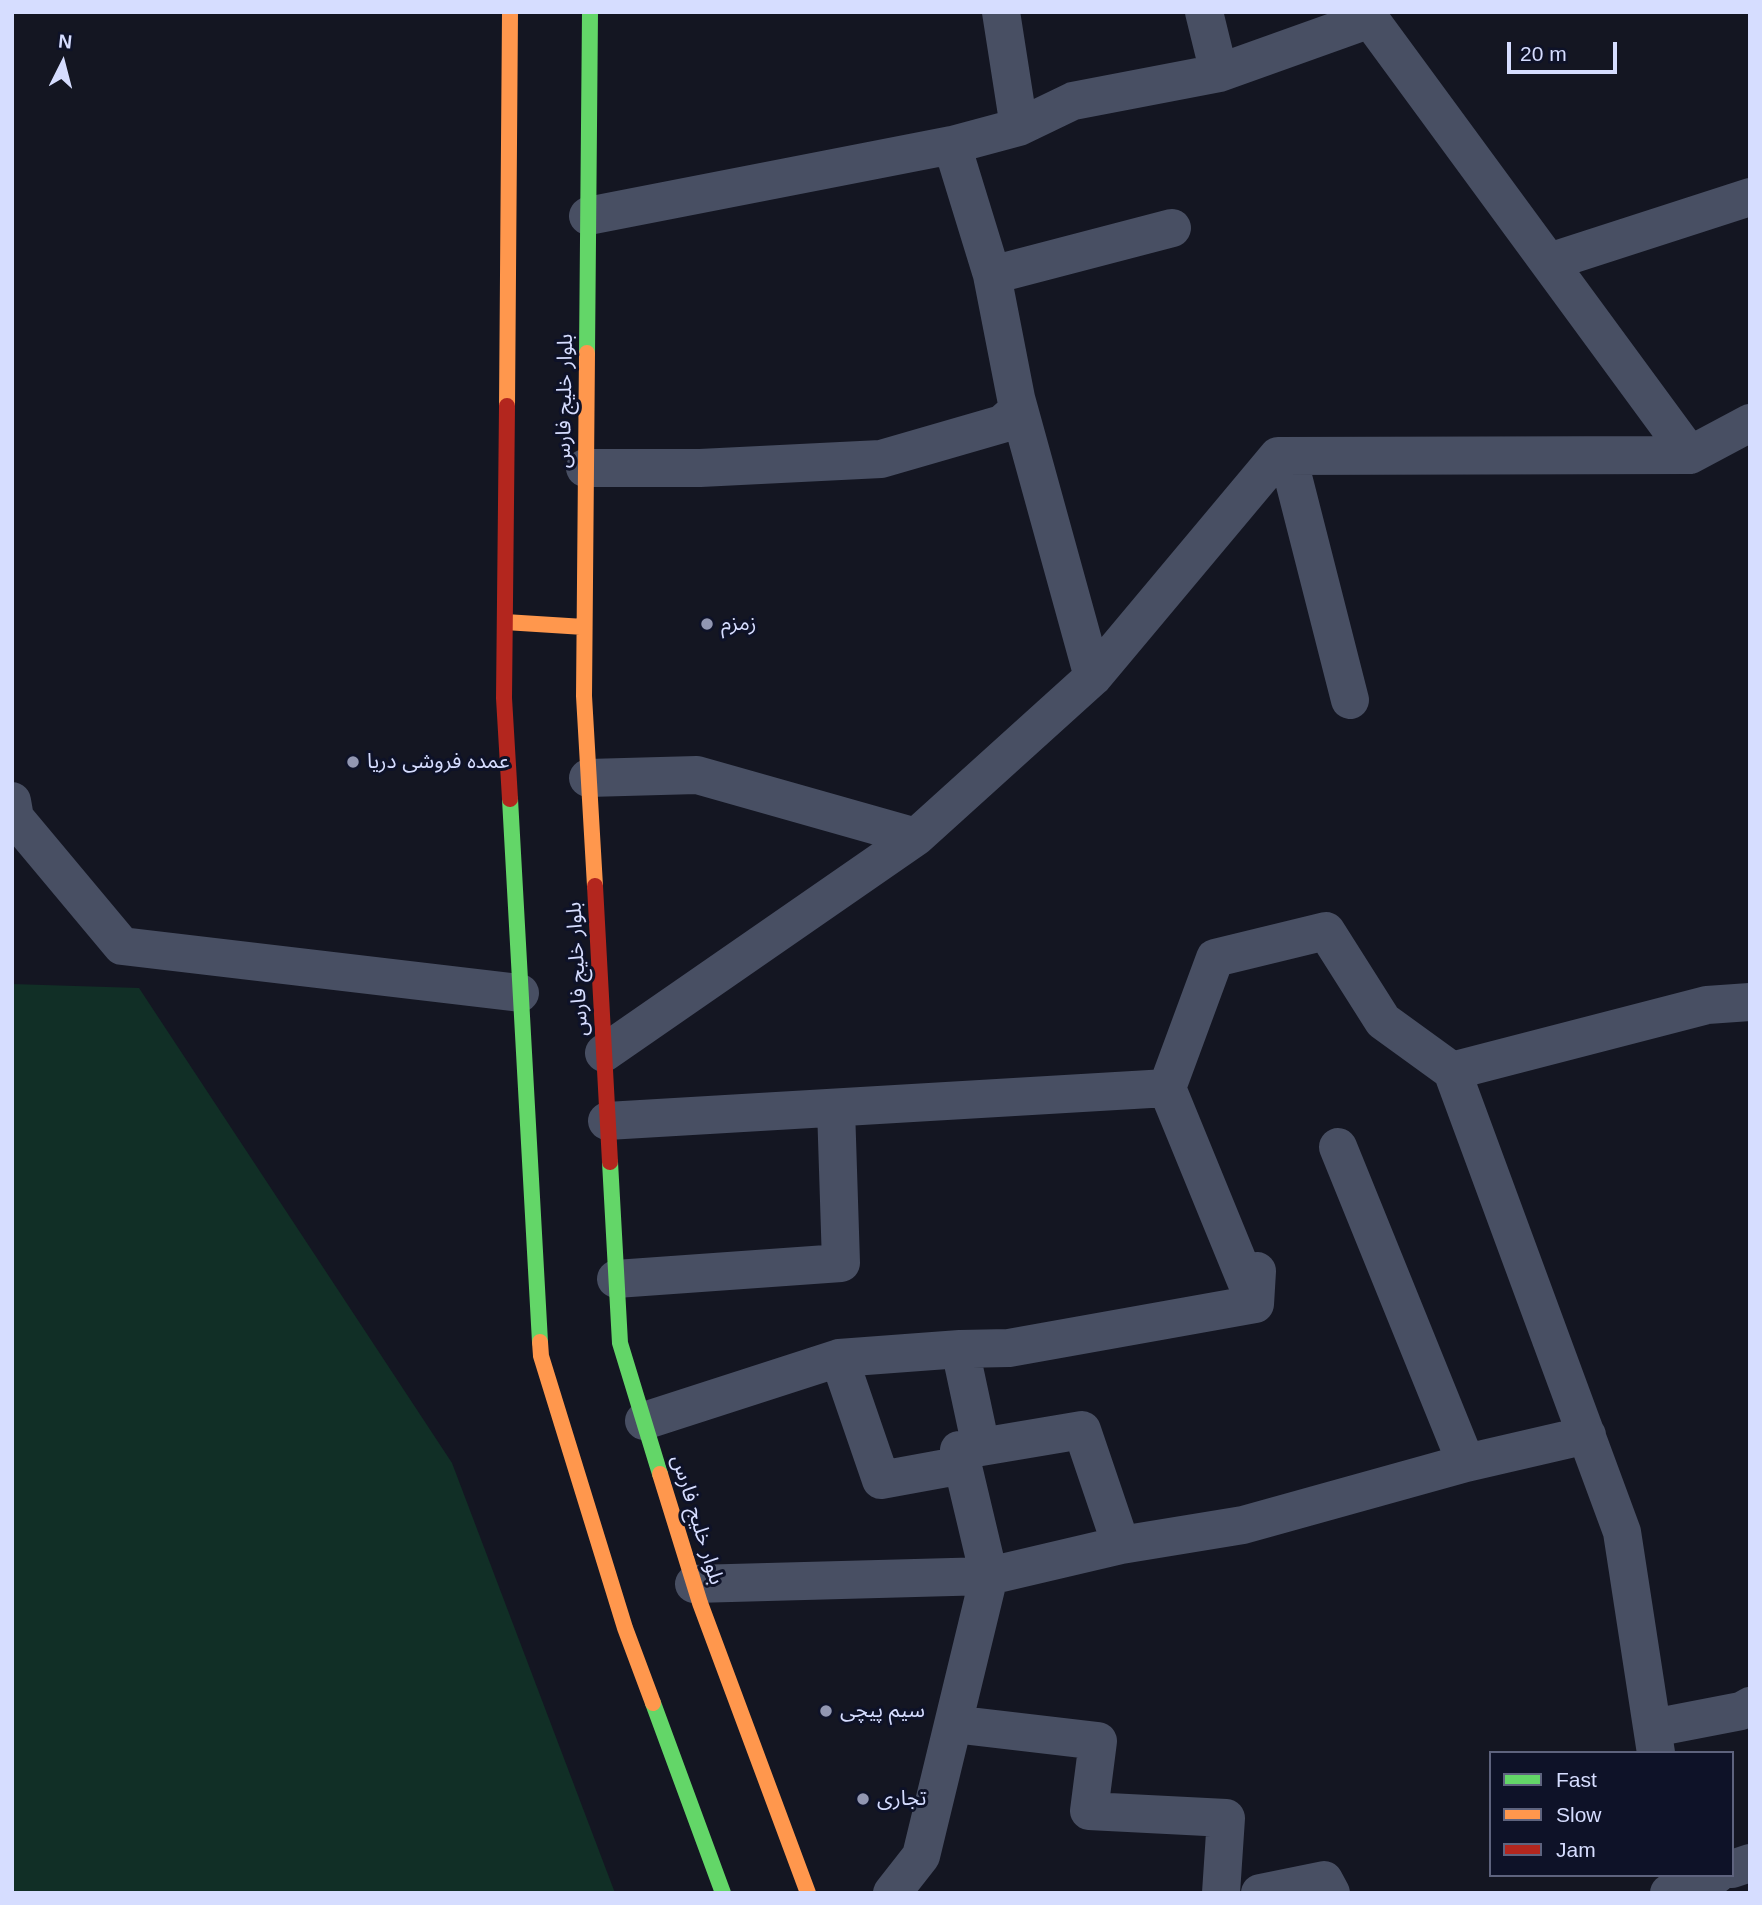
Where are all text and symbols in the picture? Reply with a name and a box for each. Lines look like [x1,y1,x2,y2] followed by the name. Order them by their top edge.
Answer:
[28,28,98,98] north arrow
[1510,28,1620,72] scale bar
[57,30,73,53] text: N
[1520,42,1567,65] text: 20 m
[551,334,579,468] street label: بلوار خلیج فارس
[721,611,757,637] place label: زمزم
[699,616,715,632] marker: زمزم
[367,749,510,775] place label: عمده فروشی دریا
[345,754,361,770] marker: عمده فروشی دریا
[562,901,594,1037] street label: بلوار خلیج فارس
[665,1452,729,1588] street label: بلوار خلیج فارس
[840,1698,925,1724] place label: سیم پیچی
[818,1703,834,1719] marker: سیم پیچی
[1489,1751,1734,1877] legend
[1556,1768,1597,1791] text: Fast
[877,1786,926,1812] place label: تجاری
[855,1791,871,1807] marker: تجاری
[1556,1803,1602,1826] text: Slow
[1556,1838,1596,1861] text: Jam

